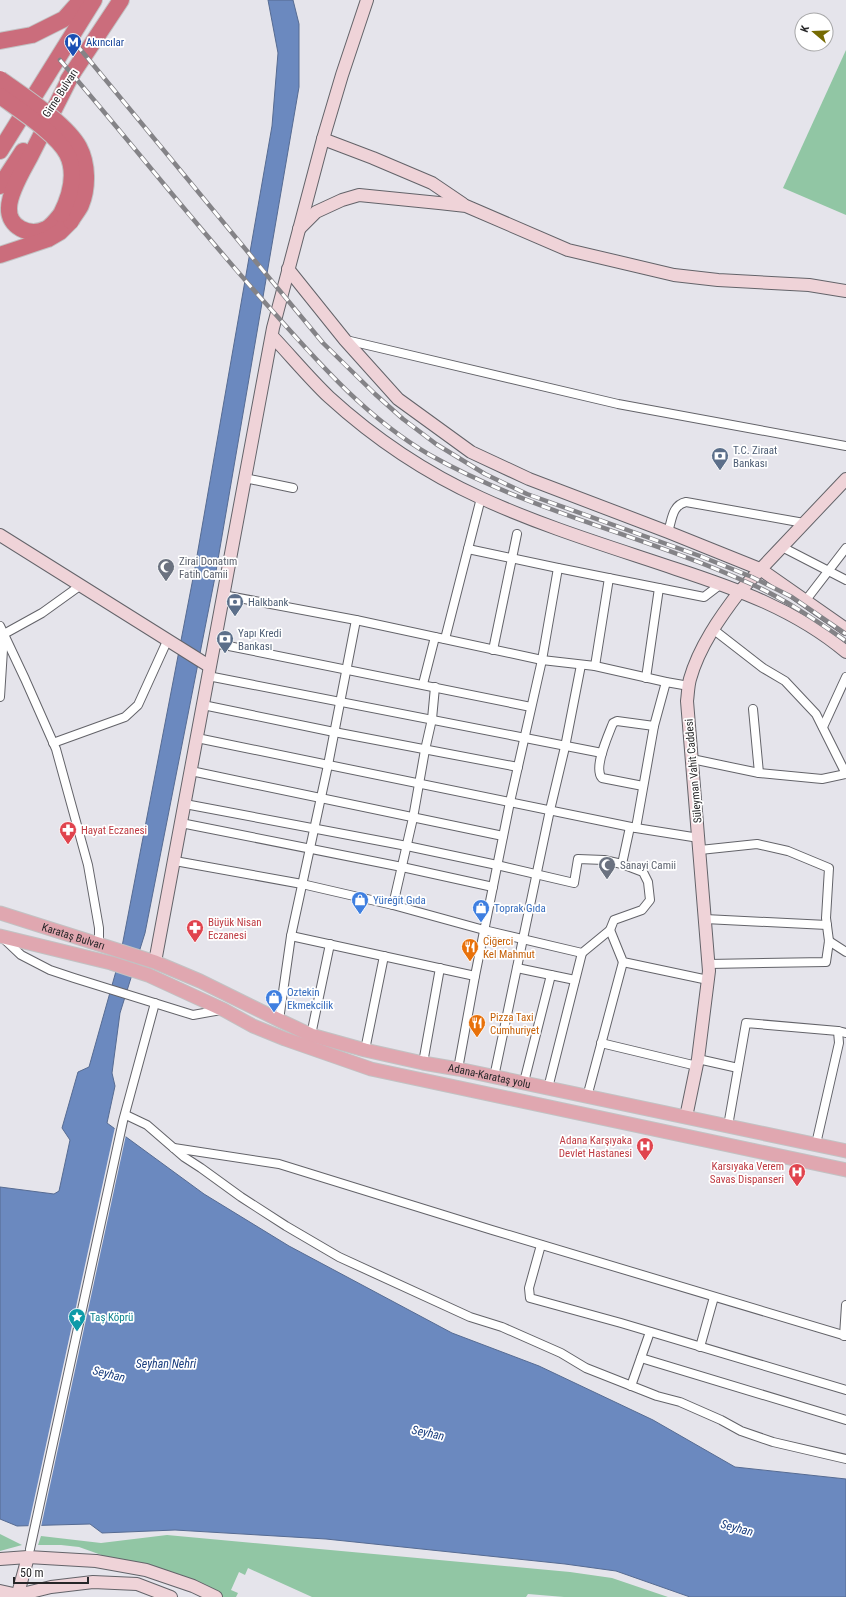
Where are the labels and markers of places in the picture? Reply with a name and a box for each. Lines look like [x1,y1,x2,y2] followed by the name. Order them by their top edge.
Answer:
[63,32,83,57] metro station icon: Akıncılar
[86,36,125,49] place label: Akıncılar
[733,444,777,470] place label: T.C. Ziraat Bankası
[710,446,730,471] bank icon: T.C. Ziraat Bankası
[179,555,237,581] place label: Zirai Donatım Fatih Camii
[156,557,176,582] mosque icon: Zirai Donatım Fatih Camii
[225,592,245,617] bank icon: Halkbank
[248,596,289,609] place label: Halkbank
[238,627,282,653] place label: Yapı Kredi Bankası
[215,629,235,654] bank icon: Yapı Kredi Bankası
[58,820,78,845] pharmacy icon: Hayat Eczanesi
[81,824,147,837] place label: Hayat Eczanesi
[597,855,617,880] mosque icon: Sanayi Camii
[620,859,676,872] place label: Sanayi Camii
[350,890,370,915] shop icon: Yüreğit Gıda
[373,894,426,907] place label: Yüreğit Gıda
[471,898,491,923] shop icon: Toprak Gıda
[494,902,546,915] place label: Toprak Gıda
[208,916,262,942] place label: Büyük Nisan Eczanesi
[185,918,205,943] pharmacy icon: Büyük Nisan Eczanesi
[483,935,535,961] place label: Ciğerci Kel Mahmut
[460,937,480,962] restaurant icon: Ciğerci Kel Mahmut
[287,986,333,1012] place label: Oztekin Ekmekcilik
[264,988,284,1013] shop icon: Oztekin Ekmekcilik
[490,1011,539,1037] place label: Pizza Taxi Cumhuriyet
[467,1013,487,1038] restaurant icon: Pizza Taxi Cumhuriyet
[559,1134,632,1160] place label: Adana Karşıyaka Devlet Hastanesi
[635,1136,655,1161] hospital icon: Adana Karşıyaka Devlet Hastanesi
[710,1160,784,1186] place label: Karsıyaka Verem Savas Dispanseri
[787,1162,807,1187] hospital icon: Karsıyaka Verem Savas Dispanseri
[67,1307,87,1332] place icon: Taș Köprü
[90,1311,133,1324] place label: Taș Köprü

